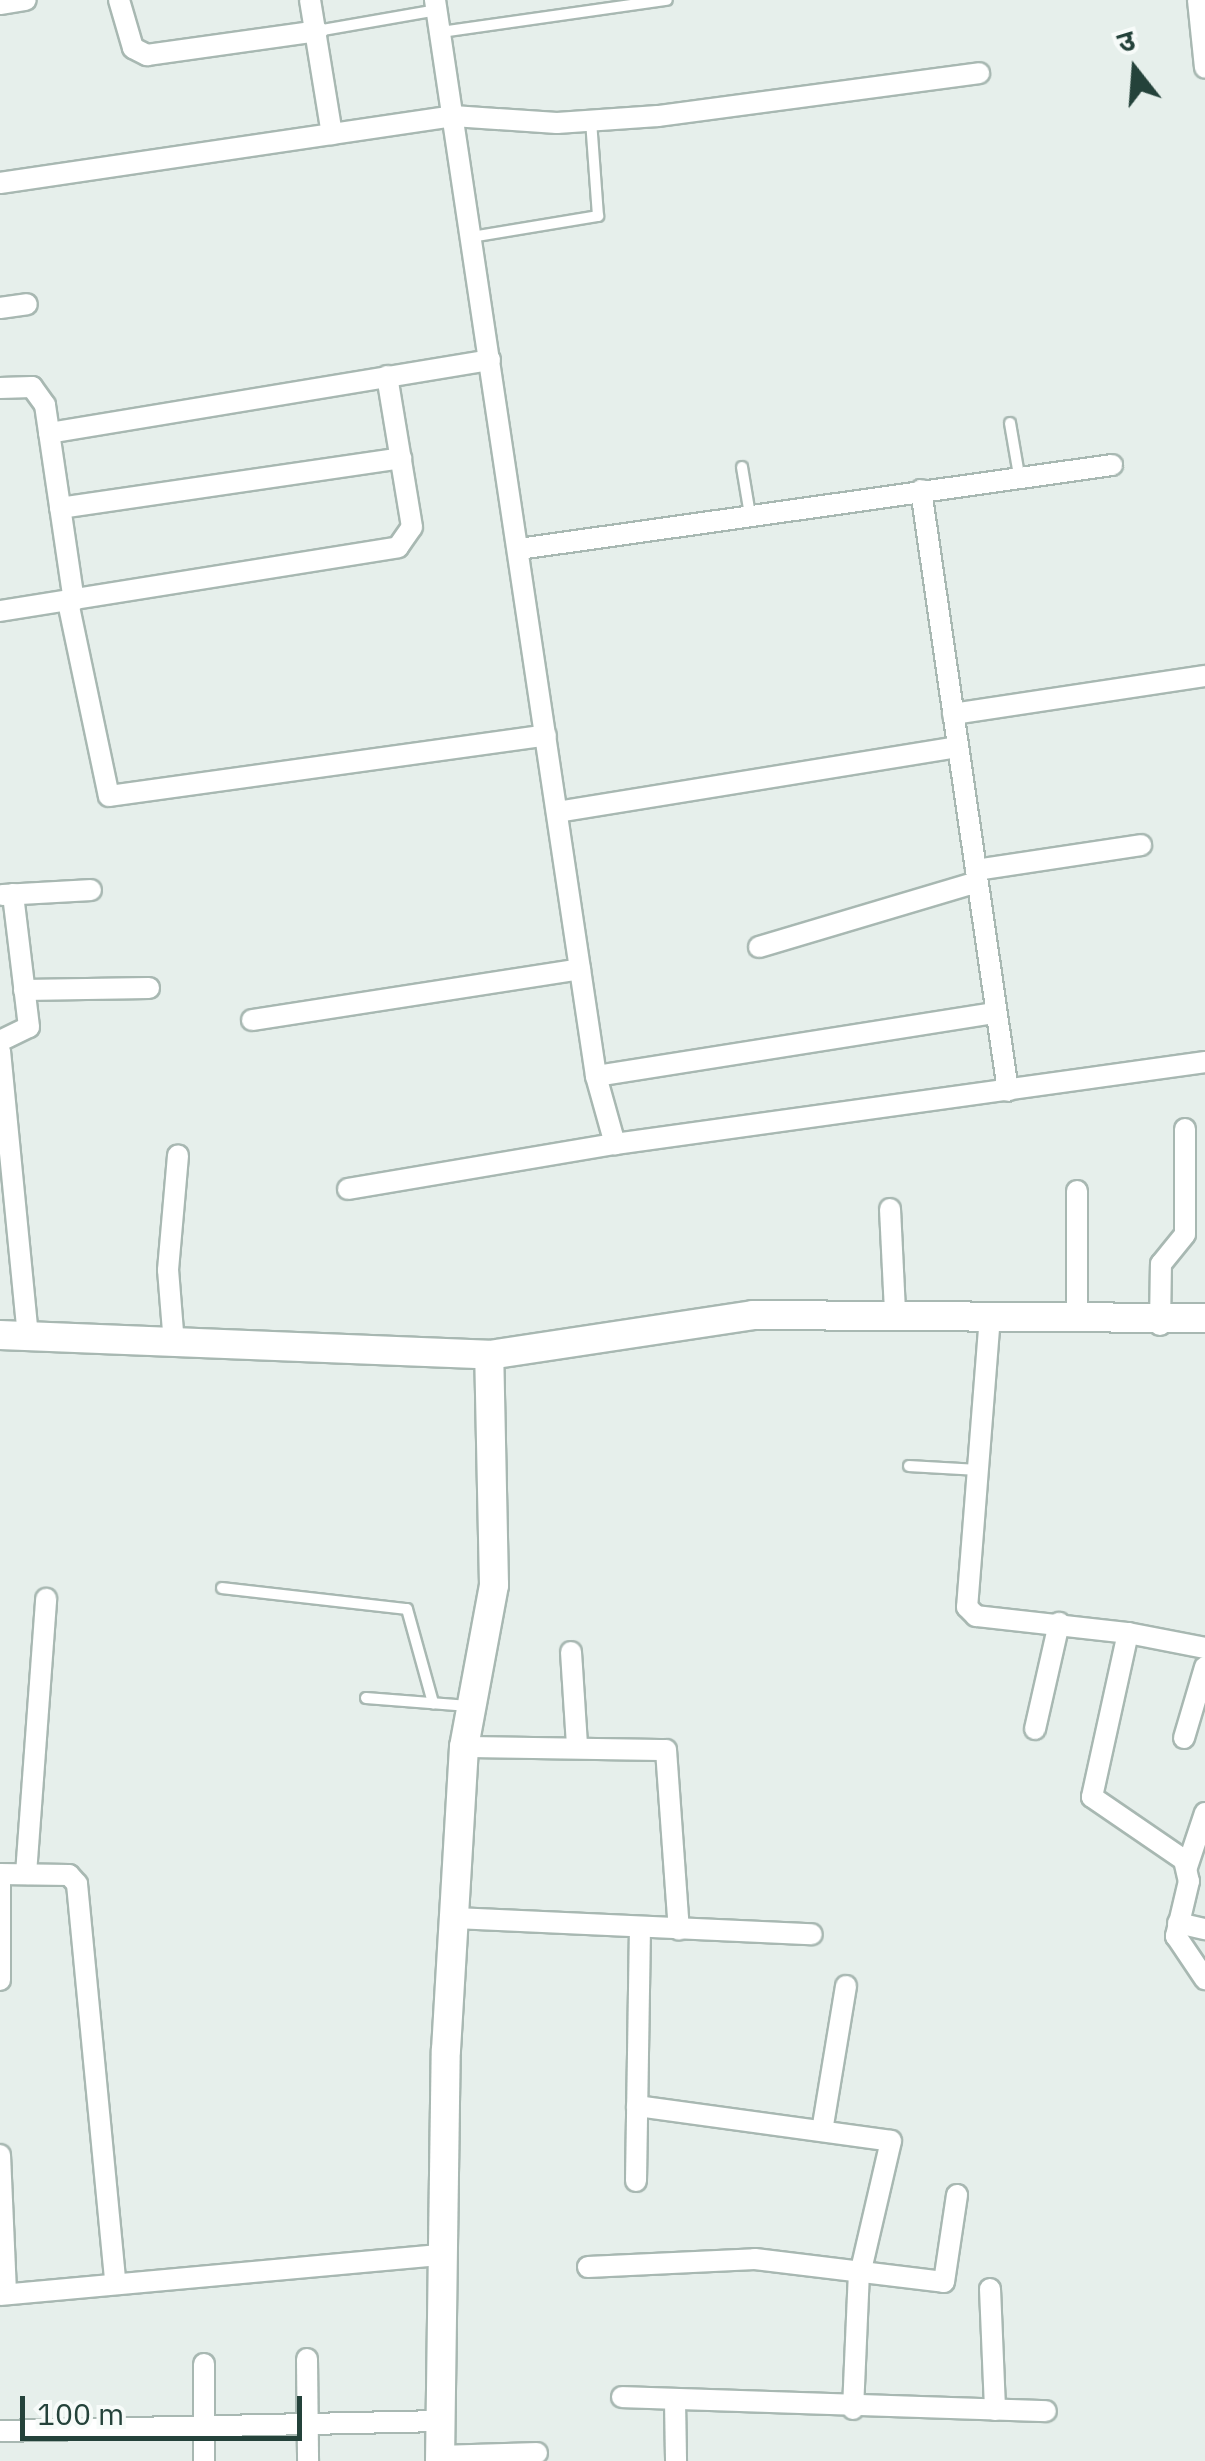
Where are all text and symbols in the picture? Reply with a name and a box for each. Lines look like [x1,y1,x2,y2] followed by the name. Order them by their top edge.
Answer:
[1085,20,1185,120] north arrow
[1113,21,1139,61] text: उ
[25,2376,308,2438] scale bar
[37,2394,124,2433] text: 100 m

